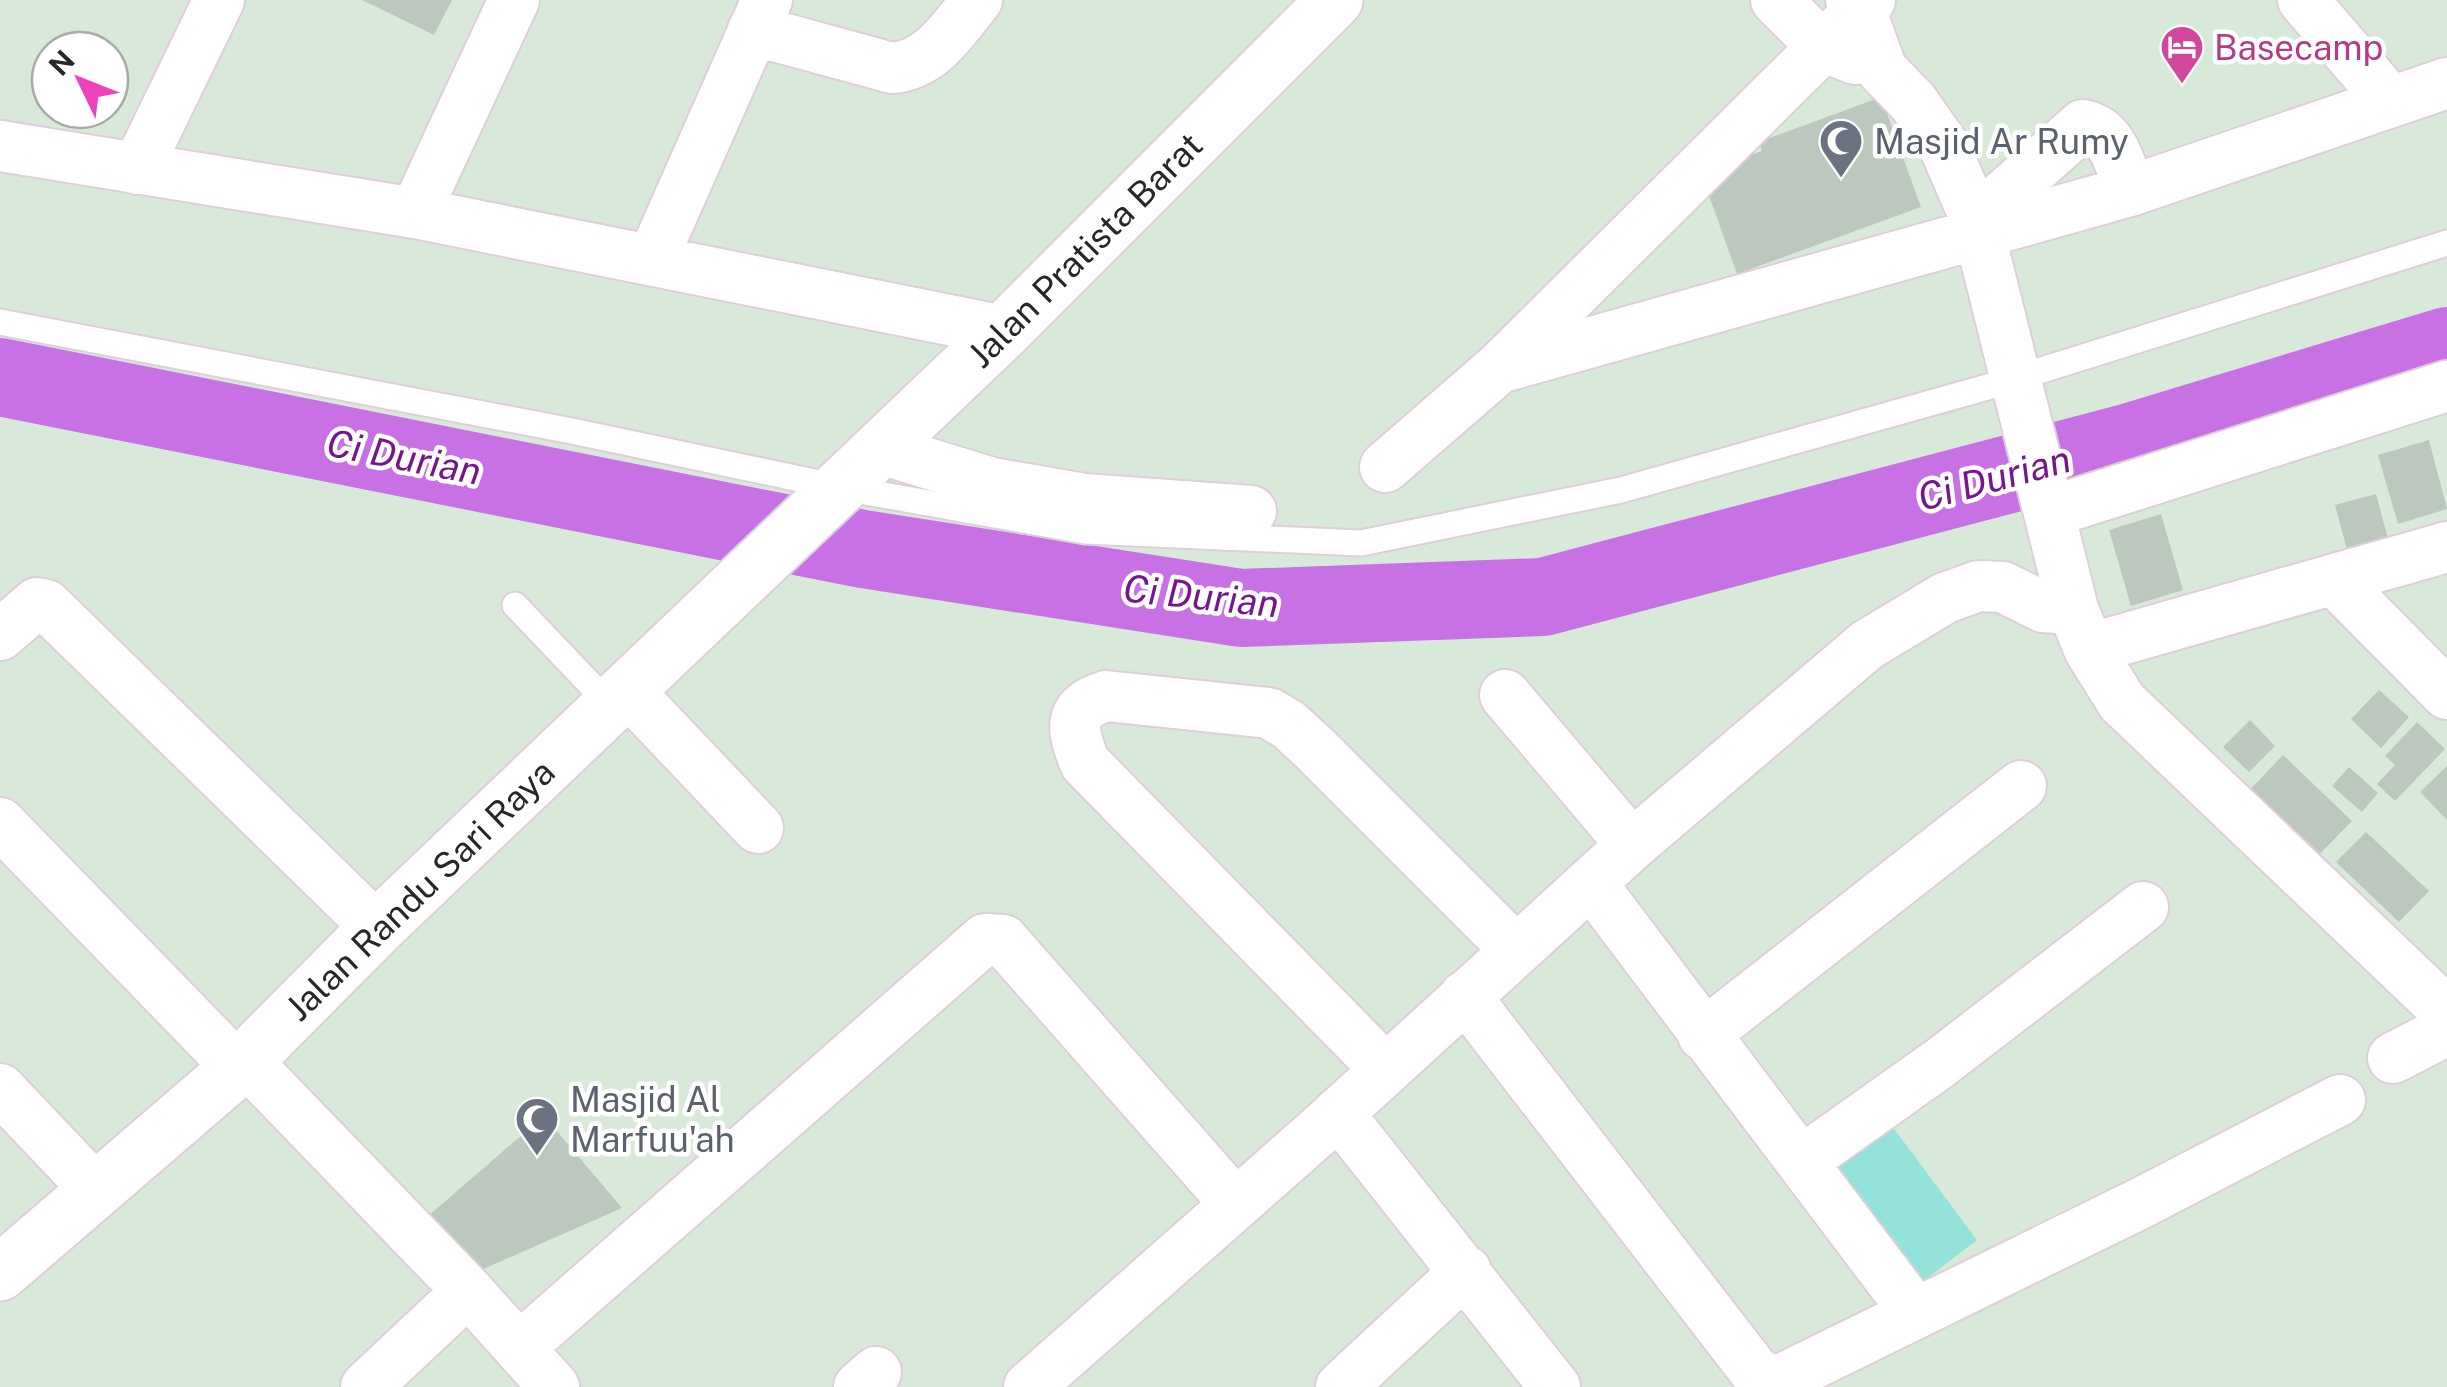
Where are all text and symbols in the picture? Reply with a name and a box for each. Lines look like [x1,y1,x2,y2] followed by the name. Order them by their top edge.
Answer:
[2159,24,2205,85] hotel icon: Basecamp
[2214,27,2383,68] place label: Basecamp
[30,30,130,130] north arrow
[42,43,81,82] text: N
[1818,118,1864,179] mosque icon: Masjid Ar Rumy
[1874,121,2129,162] place label: Masjid Ar Rumy
[959,124,1211,376] street label: Jalan Pratista Barat
[323,420,485,494] water label: Ci Durian
[1913,436,2075,520] water label: Ci Durian
[1121,565,1281,627] water label: Ci Durian
[277,751,563,1029] street label: Jalan Randu Sari Raya
[570,1079,735,1160] place label: Masjid Al Marfuu'ah
[514,1096,560,1157] mosque icon: Masjid Al Marfuu'ah

